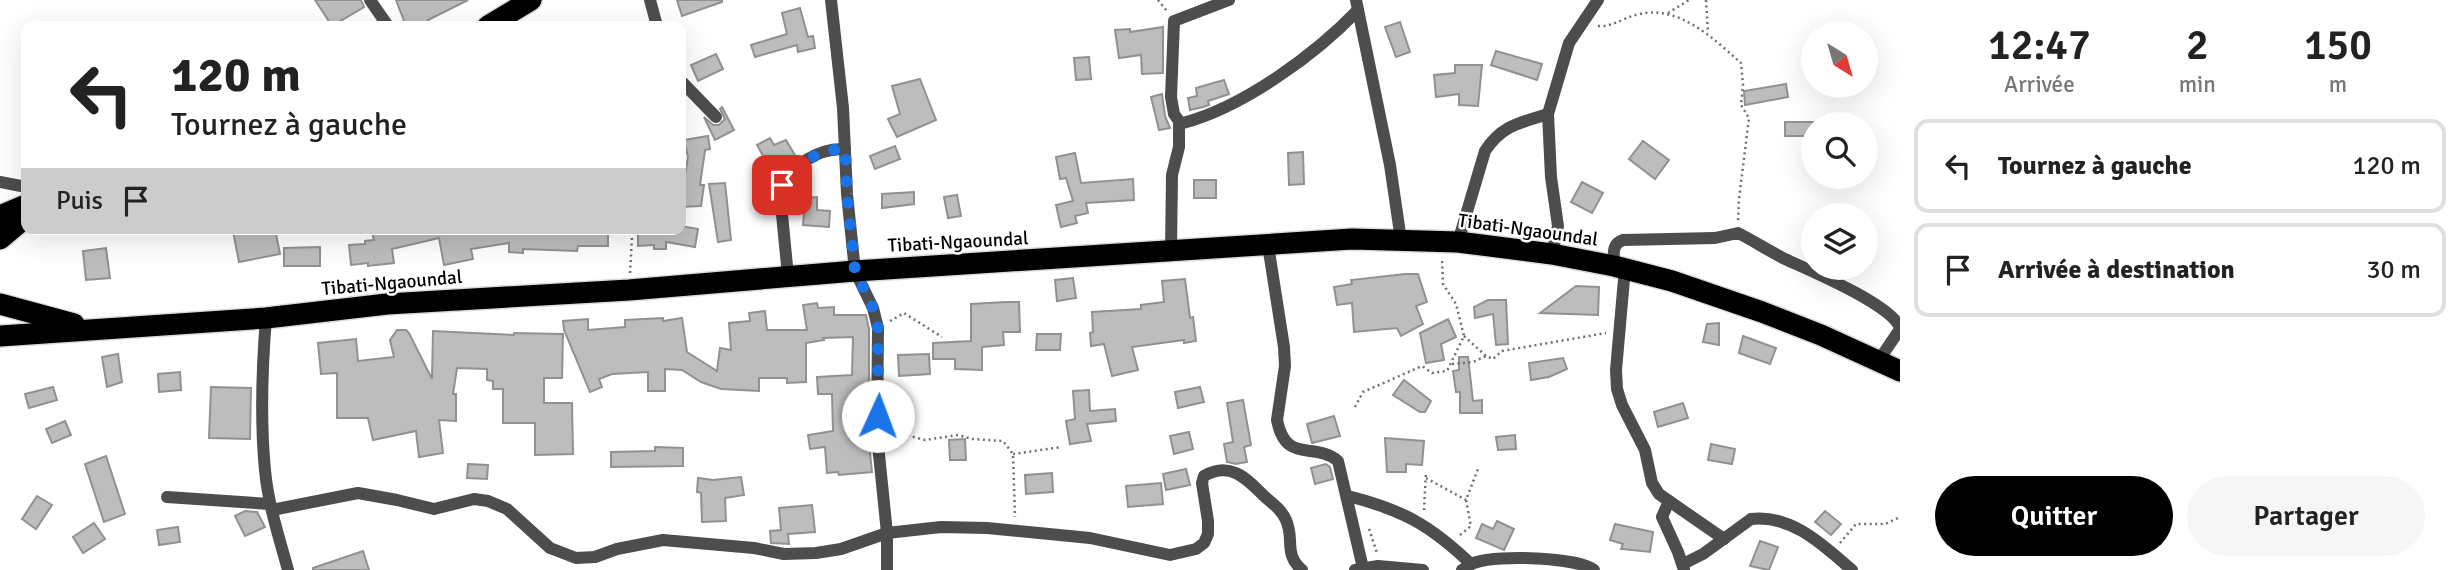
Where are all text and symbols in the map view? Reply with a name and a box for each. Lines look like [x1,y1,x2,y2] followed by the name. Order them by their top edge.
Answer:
[1988,20,2091,71] text: 12:47
[2186,20,2209,71] text: 2
[2304,20,2372,71] text: 150
[1801,21,1878,98] north arrow
[1801,21,1878,280] map controls
[171,45,301,105] text: 120 m
[56,49,147,140] icon: left
[2004,70,2075,99] text: Arrivée
[2179,70,2216,99] text: min
[2329,70,2347,99] text: m
[171,105,407,144] text: Tournez à gauche
[1801,112,1878,189] button: search
[1939,147,1977,185] icon: left
[1998,150,2192,182] text: Tournez à gauche
[2352,150,2421,182] text: 120 m
[752,155,812,215] pin
[763,166,801,204] icon: arrive
[117,182,155,220] icon: arrive
[56,185,103,217] text: Puis
[1801,203,1878,280] button: layers
[1457,208,1599,252] street label: Tibati-Ngaoundal
[887,226,1029,258] street label: Tibati-Ngaoundal
[1939,251,1977,289] icon: arrive
[1998,254,2235,286] text: Arrivée à destination
[2366,254,2421,286] text: 30 m
[321,265,463,301] street label: Tibati-Ngaoundal
[841,379,915,453] position arrow
[1935,476,2173,556] button: Quitter
[2187,476,2425,556] button: Partager

